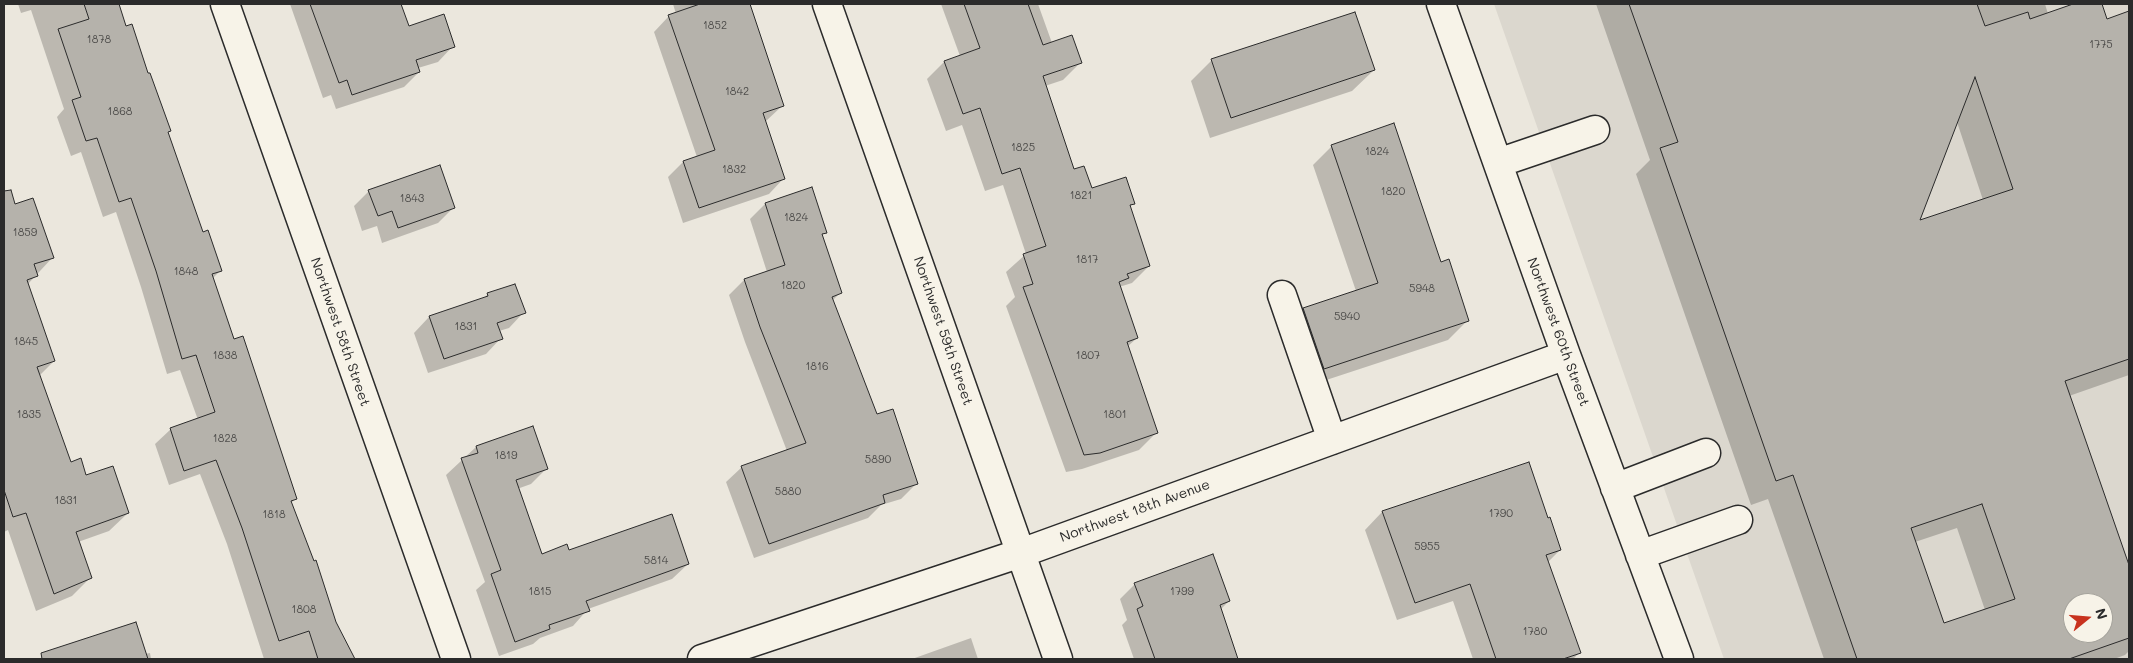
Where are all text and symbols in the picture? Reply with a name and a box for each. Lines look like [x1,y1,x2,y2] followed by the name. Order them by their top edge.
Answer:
[703,19,727,33] house number: 1852
[87,33,111,47] house number: 1878
[2089,38,2113,52] house number: 1775
[725,85,749,99] house number: 1842
[108,105,132,119] house number: 1868
[1011,141,1035,155] house number: 1825
[1365,145,1389,159] house number: 1824
[722,163,746,177] house number: 1832
[1381,185,1405,199] house number: 1820
[1070,189,1092,203] house number: 1821
[400,192,424,206] house number: 1843
[784,211,808,225] house number: 1824
[13,226,37,240] house number: 1859
[1076,253,1098,267] house number: 1817
[910,254,976,408] street label: Northwest 59th Street
[307,255,373,409] street label: Northwest 58th Street
[1523,255,1593,409] street label: Northwest 60th Street
[174,265,198,279] house number: 1848
[781,279,805,293] house number: 1820
[1409,282,1435,296] house number: 5948
[1334,310,1360,324] house number: 5940
[455,320,477,334] house number: 1831
[14,335,38,349] house number: 1845
[213,349,237,363] house number: 1838
[1076,349,1100,363] house number: 1807
[805,360,829,374] house number: 1816
[17,408,41,422] house number: 1835
[1103,408,1127,422] house number: 1801
[213,432,237,446] house number: 1828
[495,449,517,463] house number: 1819
[865,453,891,467] house number: 5890
[1058,476,1212,546] street label: Northwest 18th Avenue
[775,485,801,499] house number: 5880
[55,494,77,508] house number: 1831
[1489,507,1513,521] house number: 1790
[262,508,286,522] house number: 1818
[1414,540,1440,554] house number: 5955
[644,554,668,568] house number: 5814
[529,585,551,599] house number: 1815
[1170,585,1194,599] house number: 1799
[2063,593,2113,643] north arrow
[291,603,317,617] house number: 1808
[2091,606,2113,622] text: N
[1523,625,1547,639] house number: 1780

